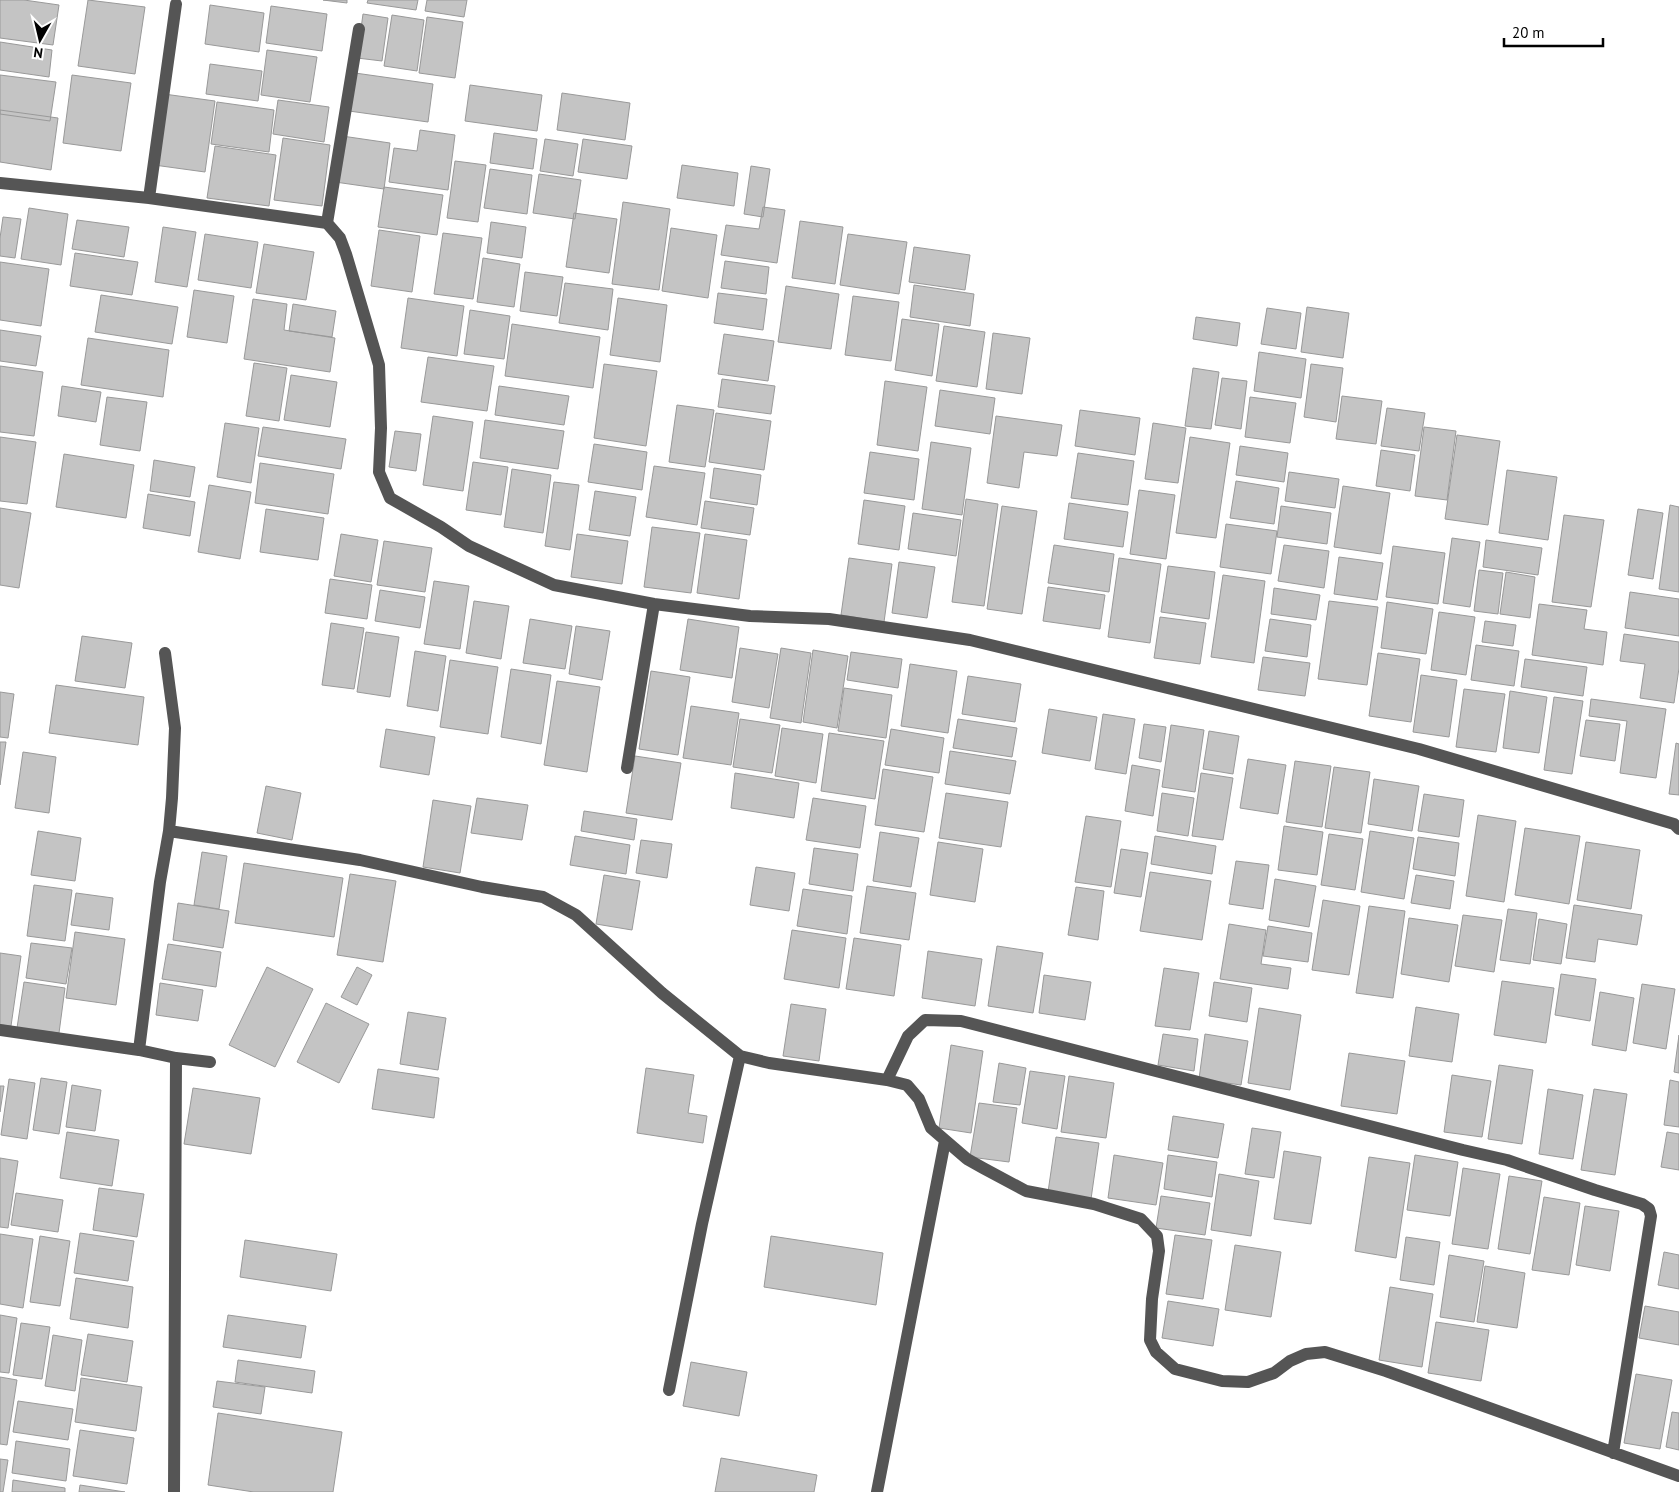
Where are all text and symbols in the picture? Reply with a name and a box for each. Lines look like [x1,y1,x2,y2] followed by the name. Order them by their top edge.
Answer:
[15,15,65,65] north arrow
[1504,15,1603,47] scale bar
[1512,23,1545,42] text: 20 m
[32,43,44,62] text: N

